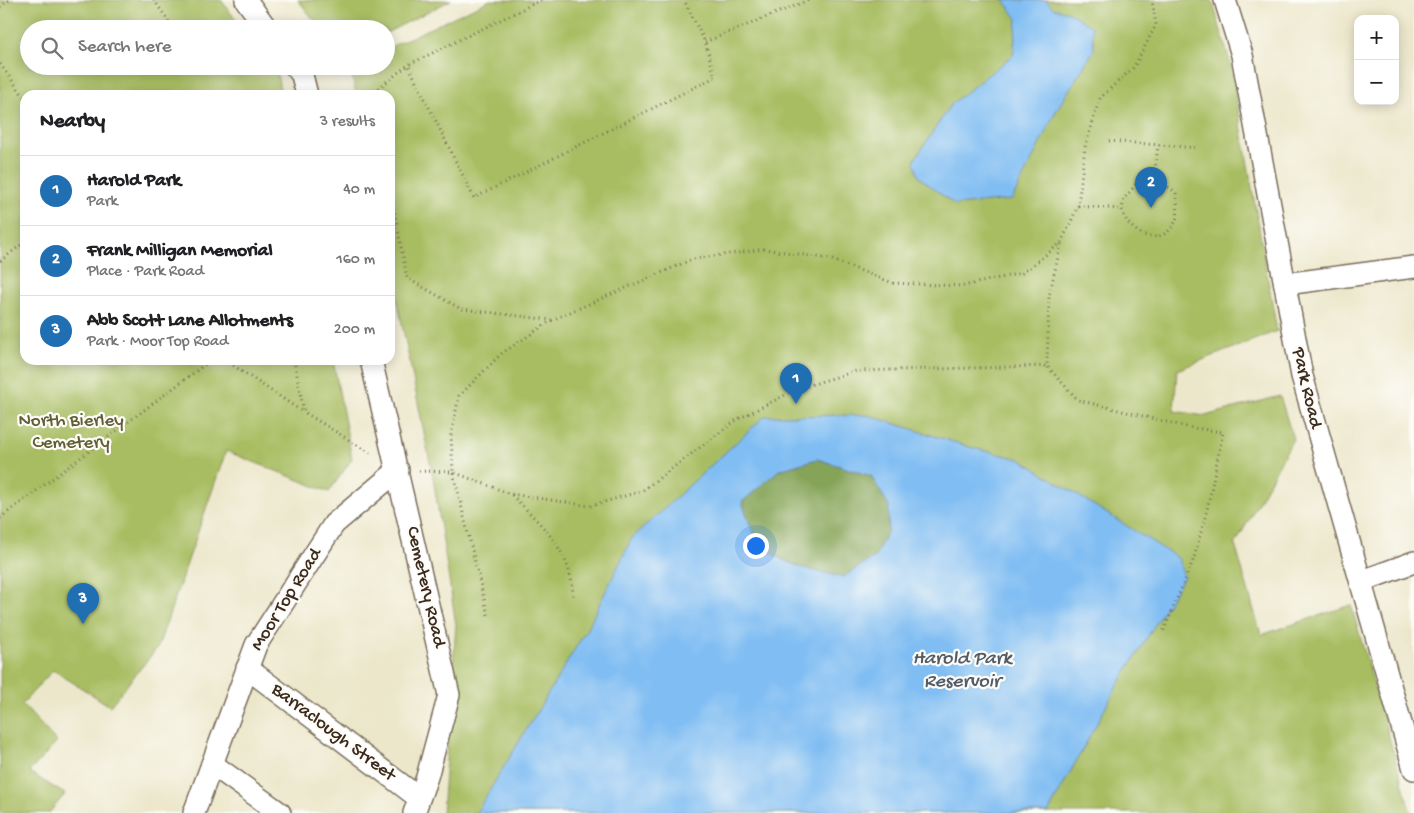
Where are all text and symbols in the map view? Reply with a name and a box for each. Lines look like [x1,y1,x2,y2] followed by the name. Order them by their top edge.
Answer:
[1354,15,1399,105] map controls
[1354,15,1399,60] button: +
[20,20,395,75] search box
[38,34,66,62] icon: search
[78,36,172,59] text: Search here
[1354,60,1399,105] button: −
[40,110,105,135] text: Nearby
[320,113,375,132] text: 3 results
[1135,167,1167,208] pin: 2
[87,170,181,193] text: Harold Park
[53,181,59,200] text: 1
[343,181,375,200] text: 40 m
[87,193,118,212] text: Park
[87,240,273,263] text: Frank Milligan Memorial
[52,251,60,270] text: 2
[336,251,375,270] text: 160 m
[87,263,204,282] text: Place · Park Road
[87,310,293,333] text: Abb Scott Lane Allotments
[52,321,60,340] text: 3
[334,321,375,340] text: 200 m
[87,333,228,352] text: Park · Moor Top Road
[1285,344,1327,432] street label: Park Road
[780,363,812,404] pin: 1
[18,410,124,455] park label: North Bierley Cemetery
[400,524,450,651] street label: Cemetery Road
[743,533,769,559] your location
[246,543,329,656] street label: Moor Top Road
[67,583,99,624] pin: 3
[913,648,1014,694] water label: Harold Park Reservoir
[265,678,402,789] street label: Barraclough Street

